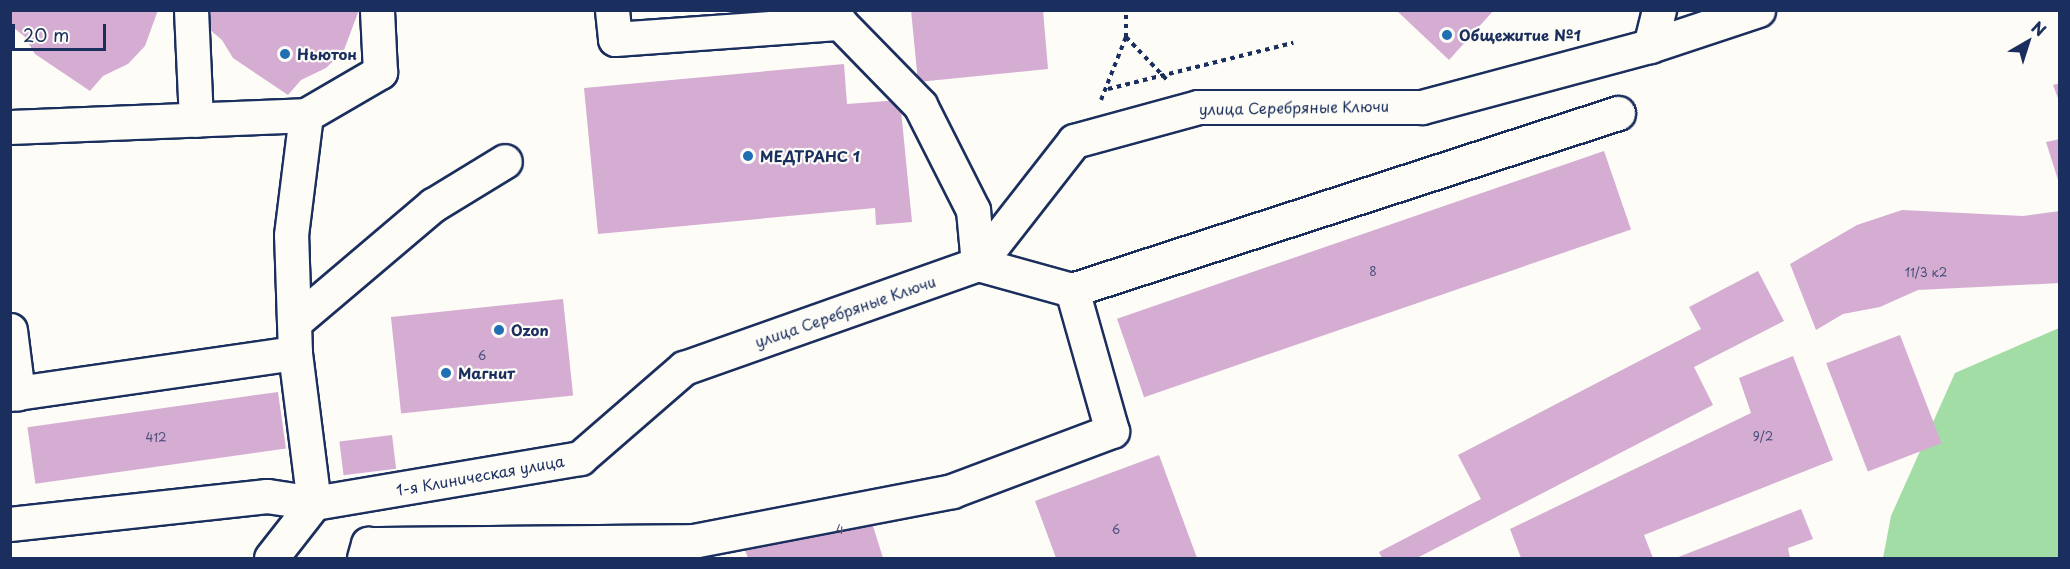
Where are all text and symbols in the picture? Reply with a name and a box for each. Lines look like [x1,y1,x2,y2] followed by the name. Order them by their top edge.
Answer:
[15,12,110,50] scale bar
[1998,12,2058,72] north arrow
[2027,15,2052,41] text: N
[23,21,69,48] text: 20 m
[1459,26,1581,44] place label: Общежитие №1
[1440,28,1454,42] marker: Общежитие №1
[297,45,357,63] place label: Ньютон
[278,47,292,61] marker: Ньютон
[1198,96,1390,118] street label: улица Серебряные Ключи
[760,147,860,165] place label: МЕДТРАНС 1
[741,149,755,163] marker: МЕДТРАНС 1
[1369,265,1377,279] house number: 8
[1905,266,1947,280] house number: 11/3 к2
[751,271,939,351] street label: улица Серебряные Ключи
[511,321,549,339] place label: Ozon
[492,323,506,337] marker: Ozon
[478,349,486,363] house number: 6
[458,364,515,382] place label: Магнит
[439,366,453,380] marker: Магнит
[1753,430,1773,444] house number: 9/2
[145,431,167,445] house number: 412
[394,451,566,499] street label: 1-я Клиническая улица
[836,523,844,537] house number: 4
[1112,523,1120,537] house number: 6

